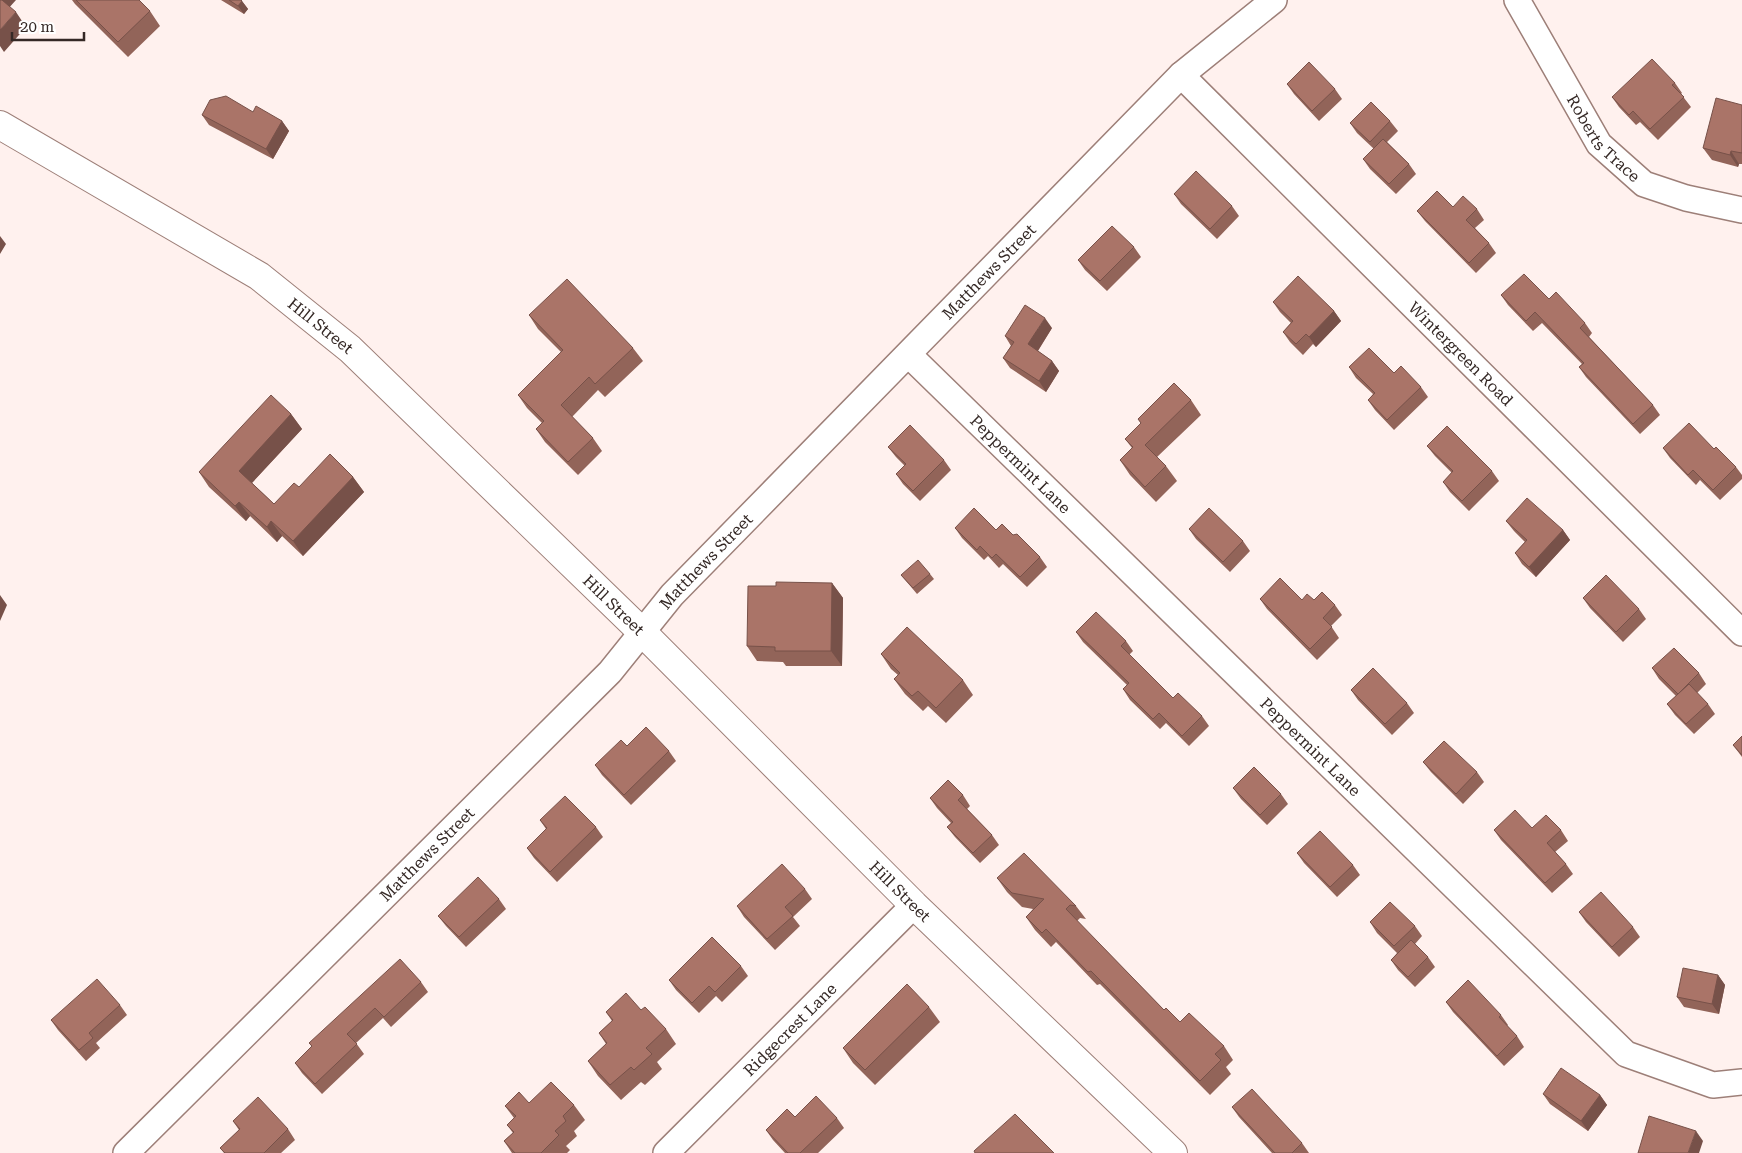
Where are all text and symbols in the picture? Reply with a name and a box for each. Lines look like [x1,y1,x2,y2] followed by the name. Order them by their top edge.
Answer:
[12,10,85,42] scale bar
[20,18,55,36] text: 20 m
[1563,91,1644,186] street label: Roberts Trace
[938,220,1039,323] street label: Matthews Street
[284,294,357,357] street label: Hill Street
[1405,298,1517,409] street label: Wintergreen Road
[966,411,1075,517] street label: Peppermint Lane
[655,509,756,613] street label: Matthews Street
[579,571,649,639] street label: Hill Street
[1256,693,1365,800] street label: Peppermint Lane
[376,803,478,905] street label: Matthews Street
[866,857,935,926] street label: Hill Street
[739,979,840,1080] street label: Ridgecrest Lane

